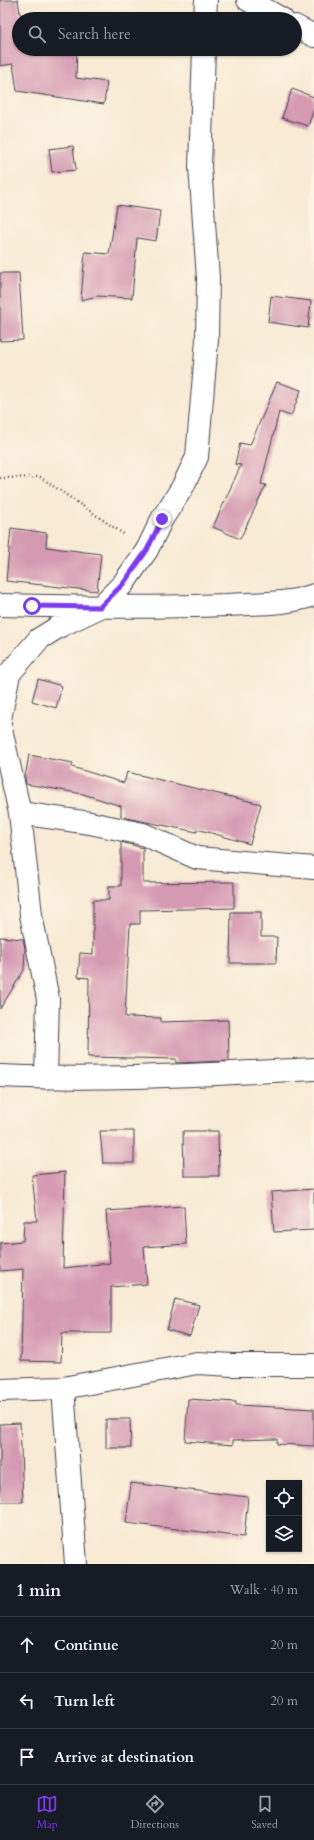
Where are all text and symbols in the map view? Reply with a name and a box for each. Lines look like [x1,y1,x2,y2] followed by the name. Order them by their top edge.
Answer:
[12,12,302,56] search box
[26,23,48,45] icon: search
[58,24,131,44] text: Search here
[153,510,171,528] route end
[23,597,41,615] route start
[266,1480,302,1552] map controls
[266,1480,302,1516] button: locate
[266,1516,302,1552] button: layers
[16,1579,61,1602] text: 1 min
[230,1581,298,1599] text: Walk · 40 m
[16,1634,38,1656] icon: ahead
[54,1635,119,1655] text: Continue
[270,1636,298,1654] text: 20 m
[16,1690,38,1712] icon: left
[54,1691,115,1711] text: Turn left
[270,1692,298,1710] text: 20 m
[16,1746,38,1768] icon: arrive
[54,1747,194,1767] text: Arrive at destination
[36,1793,58,1832] tab: Map
[130,1793,179,1832] tab: Directions
[251,1793,278,1832] tab: Saved

